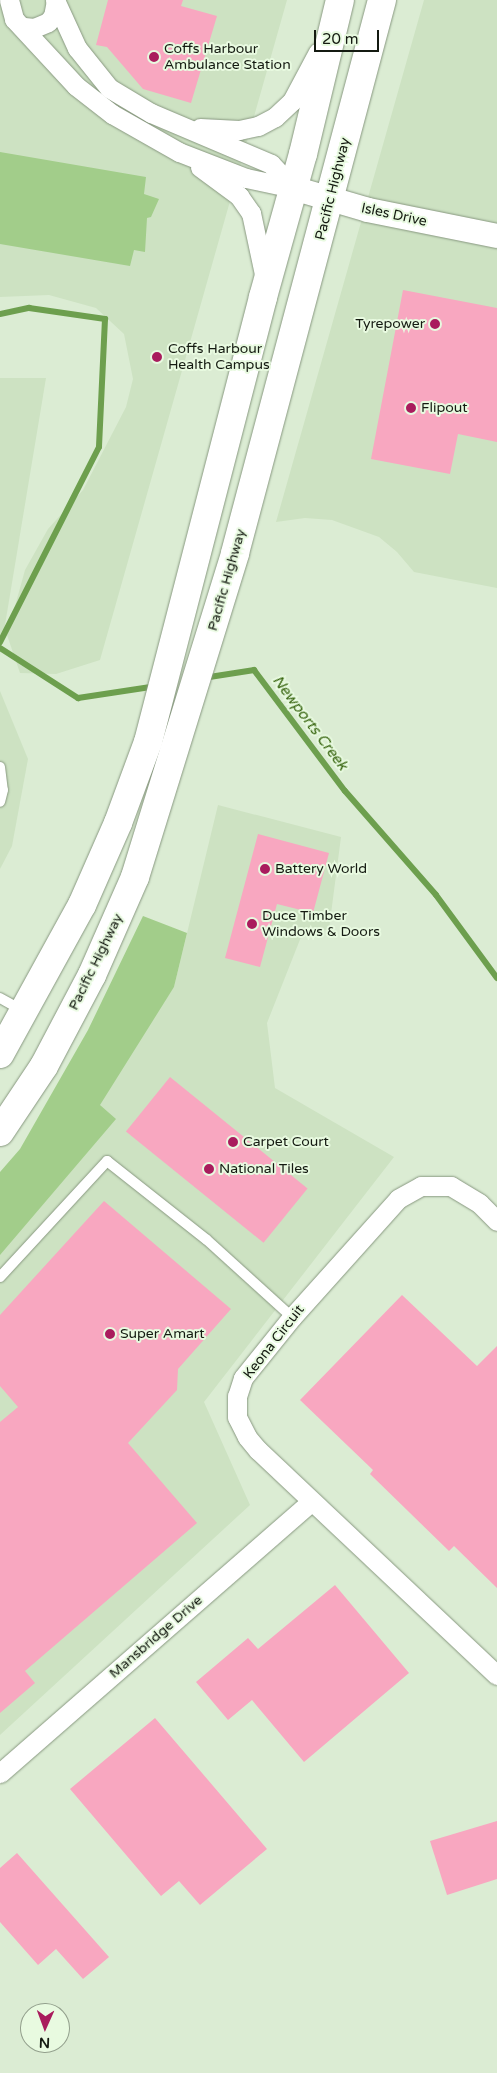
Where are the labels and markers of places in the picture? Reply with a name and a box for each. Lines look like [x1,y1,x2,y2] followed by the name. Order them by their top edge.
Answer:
[164,41,291,74] place label: Coffs Harbour Ambulance Station
[148,51,160,63] marker: Coffs Harbour Ambulance Station
[355,316,425,332] place label: Tyrepower
[429,318,441,330] marker: Tyrepower
[168,341,270,374] place label: Coffs Harbour Health Campus
[150,350,164,364] marker: Coffs Harbour Health Campus
[421,400,468,416] place label: Flipout
[405,402,417,414] marker: Flipout
[275,861,367,877] place label: Battery World
[259,863,271,875] marker: Battery World
[262,908,380,940] place label: Duce Timber Windows & Doors
[246,918,258,930] marker: Duce Timber Windows & Doors
[243,1134,329,1150] place label: Carpet Court
[227,1136,239,1148] marker: Carpet Court
[219,1161,309,1177] place label: National Tiles
[203,1163,215,1175] marker: National Tiles
[120,1326,205,1342] place label: Super Amart
[104,1328,116,1340] marker: Super Amart

